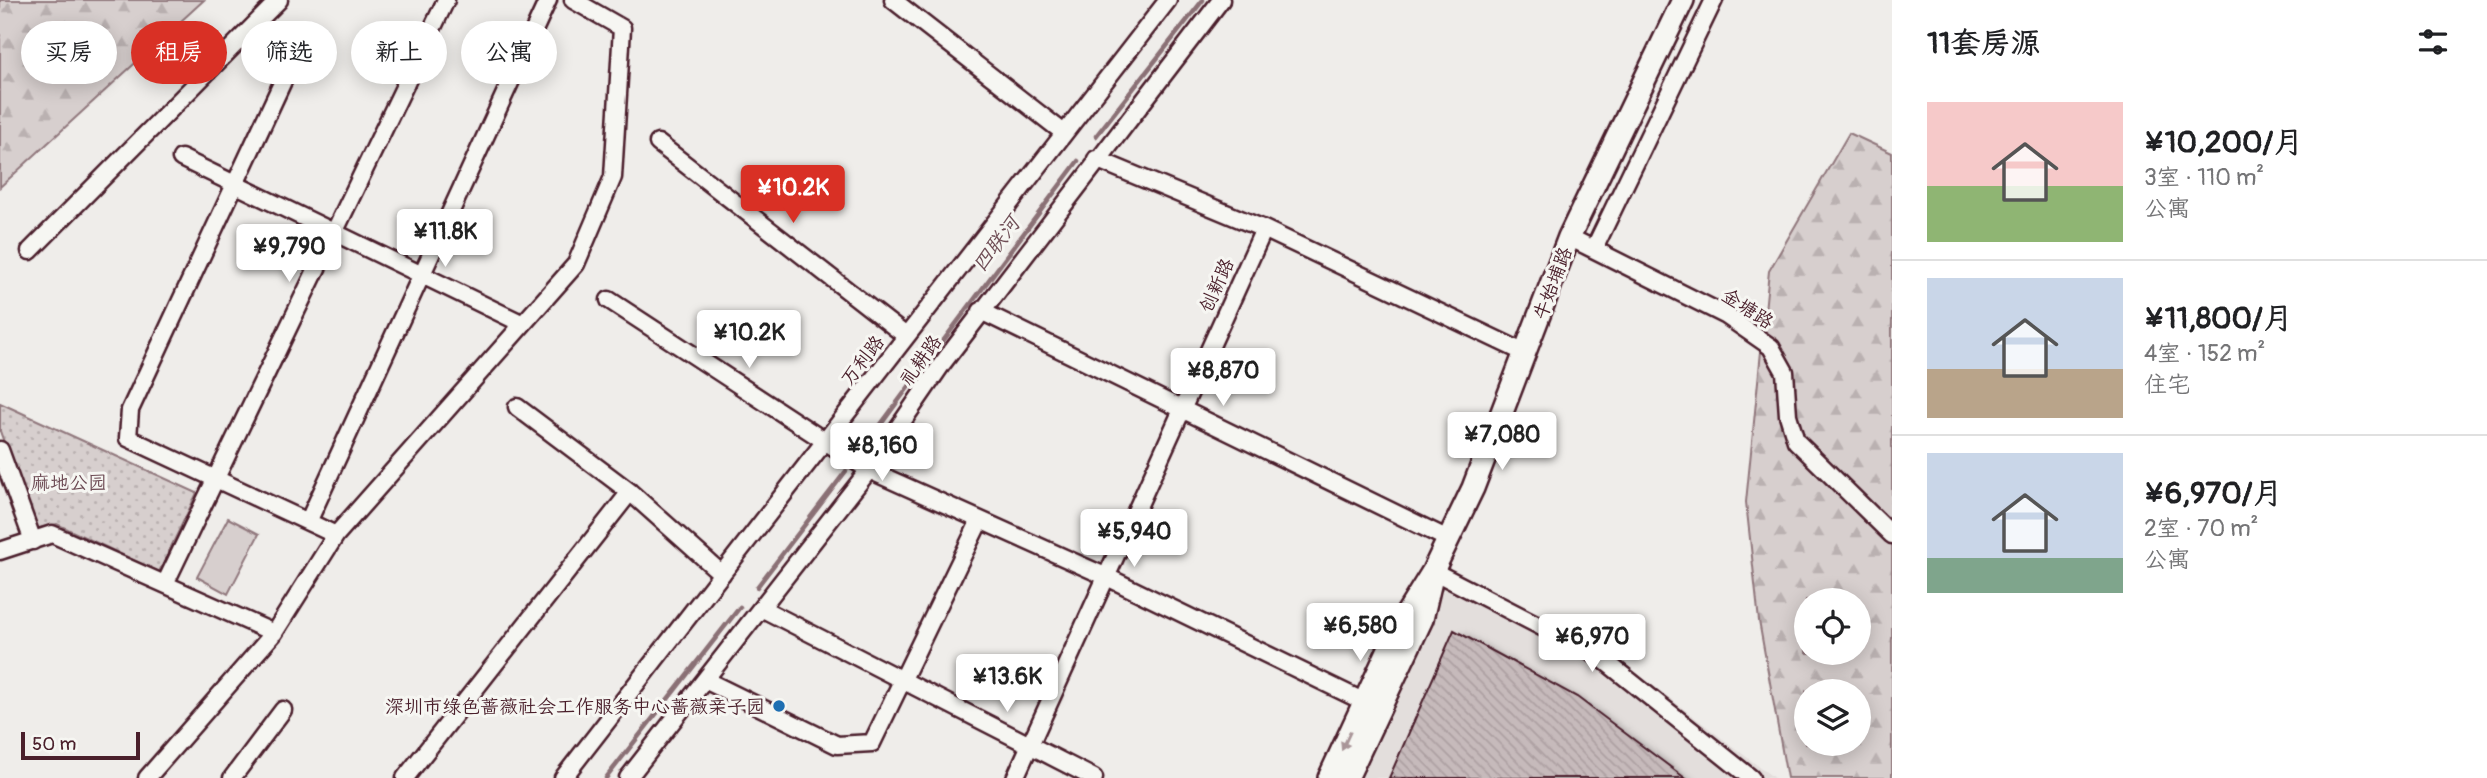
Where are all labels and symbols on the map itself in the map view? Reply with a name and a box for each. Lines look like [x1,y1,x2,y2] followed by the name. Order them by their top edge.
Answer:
[736,166,850,225] pin: ¥10.2K
[967,209,1028,278] water label: 四联河
[388,210,502,269] pin: ¥11.8K
[232,224,346,284] pin: ¥9,790
[1528,244,1578,323] street label: 牛始埔路
[1194,254,1239,316] street label: 创新路
[1717,283,1778,334] street label: 金塘路
[692,310,806,370] pin: ¥10.2K
[895,330,947,391] street label: 礼耕路
[836,331,890,390] street label: 万利路
[1166,348,1280,408] pin: ¥8,870
[1445,412,1559,472] pin: ¥7,080
[825,424,939,483] pin: ¥8,160
[31,471,107,495] park label: 麻地公园
[1077,510,1191,569] pin: ¥5,940
[1303,604,1417,663] pin: ¥6,580
[1535,614,1649,674] pin: ¥6,970
[950,654,1064,714] pin: ¥13.6K
[385,695,765,719] place label: 深圳市绿色蔷薇社会工作服务中心蔷薇亲子园
[771,698,787,714] marker: 深圳市绿色蔷薇社会工作服务中心蔷薇亲子园
[21,729,140,761] scale bar
[1340,730,1351,751] one-way arrow

